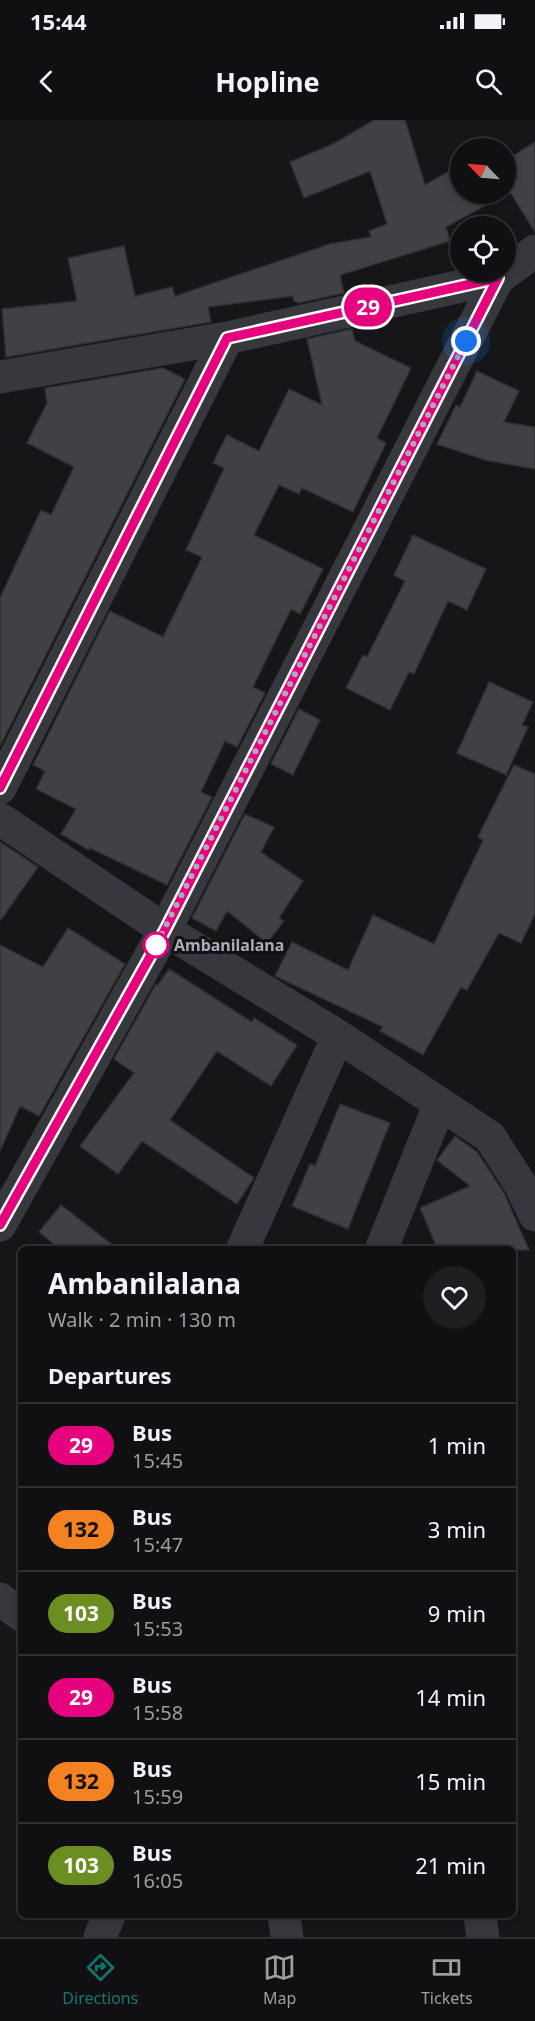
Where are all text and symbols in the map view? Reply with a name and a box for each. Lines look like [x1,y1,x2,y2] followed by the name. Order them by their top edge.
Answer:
[30,6,87,36] text: 15:44
[215,63,320,100] text: Hopline
[30,65,63,98] icon: back
[472,65,505,98] icon: search
[450,138,516,204] north arrow
[450,138,516,282] map controls
[450,216,516,282] button: locate
[341,288,395,327] line badge: 29
[356,293,380,321] text: 29
[451,326,481,356] your location
[143,932,169,958] marker: Ambanilalana
[174,934,284,956] place label: Ambanilalana
[48,1264,241,1302] text: Ambanilalana
[423,1266,486,1329] button: heart
[48,1306,236,1333] text: Walk · 2 min · 130 m
[48,1360,172,1390] text: Departures
[132,1417,172,1447] text: Bus
[428,1430,486,1460] text: 1 min
[69,1431,93,1459] text: 29
[132,1447,183,1474] text: 15:45
[132,1501,172,1531] text: Bus
[428,1514,486,1544] text: 3 min
[63,1515,99,1543] text: 132
[132,1531,183,1558] text: 15:47
[132,1585,172,1615] text: Bus
[428,1598,486,1628] text: 9 min
[63,1599,99,1627] text: 103
[132,1615,183,1642] text: 15:53
[132,1669,172,1699] text: Bus
[415,1682,486,1712] text: 14 min
[69,1683,93,1711] text: 29
[132,1699,183,1726] text: 15:58
[132,1753,172,1783] text: Bus
[415,1766,486,1796] text: 15 min
[63,1767,99,1795] text: 132
[132,1783,183,1810] text: 15:59
[132,1837,172,1867] text: Bus
[415,1850,486,1880] text: 21 min
[63,1851,99,1879] text: 103
[132,1867,183,1894] text: 16:05
[62,1951,138,2009] tab: Directions
[263,1951,296,2009] tab: Map
[421,1951,473,2009] tab: Tickets

